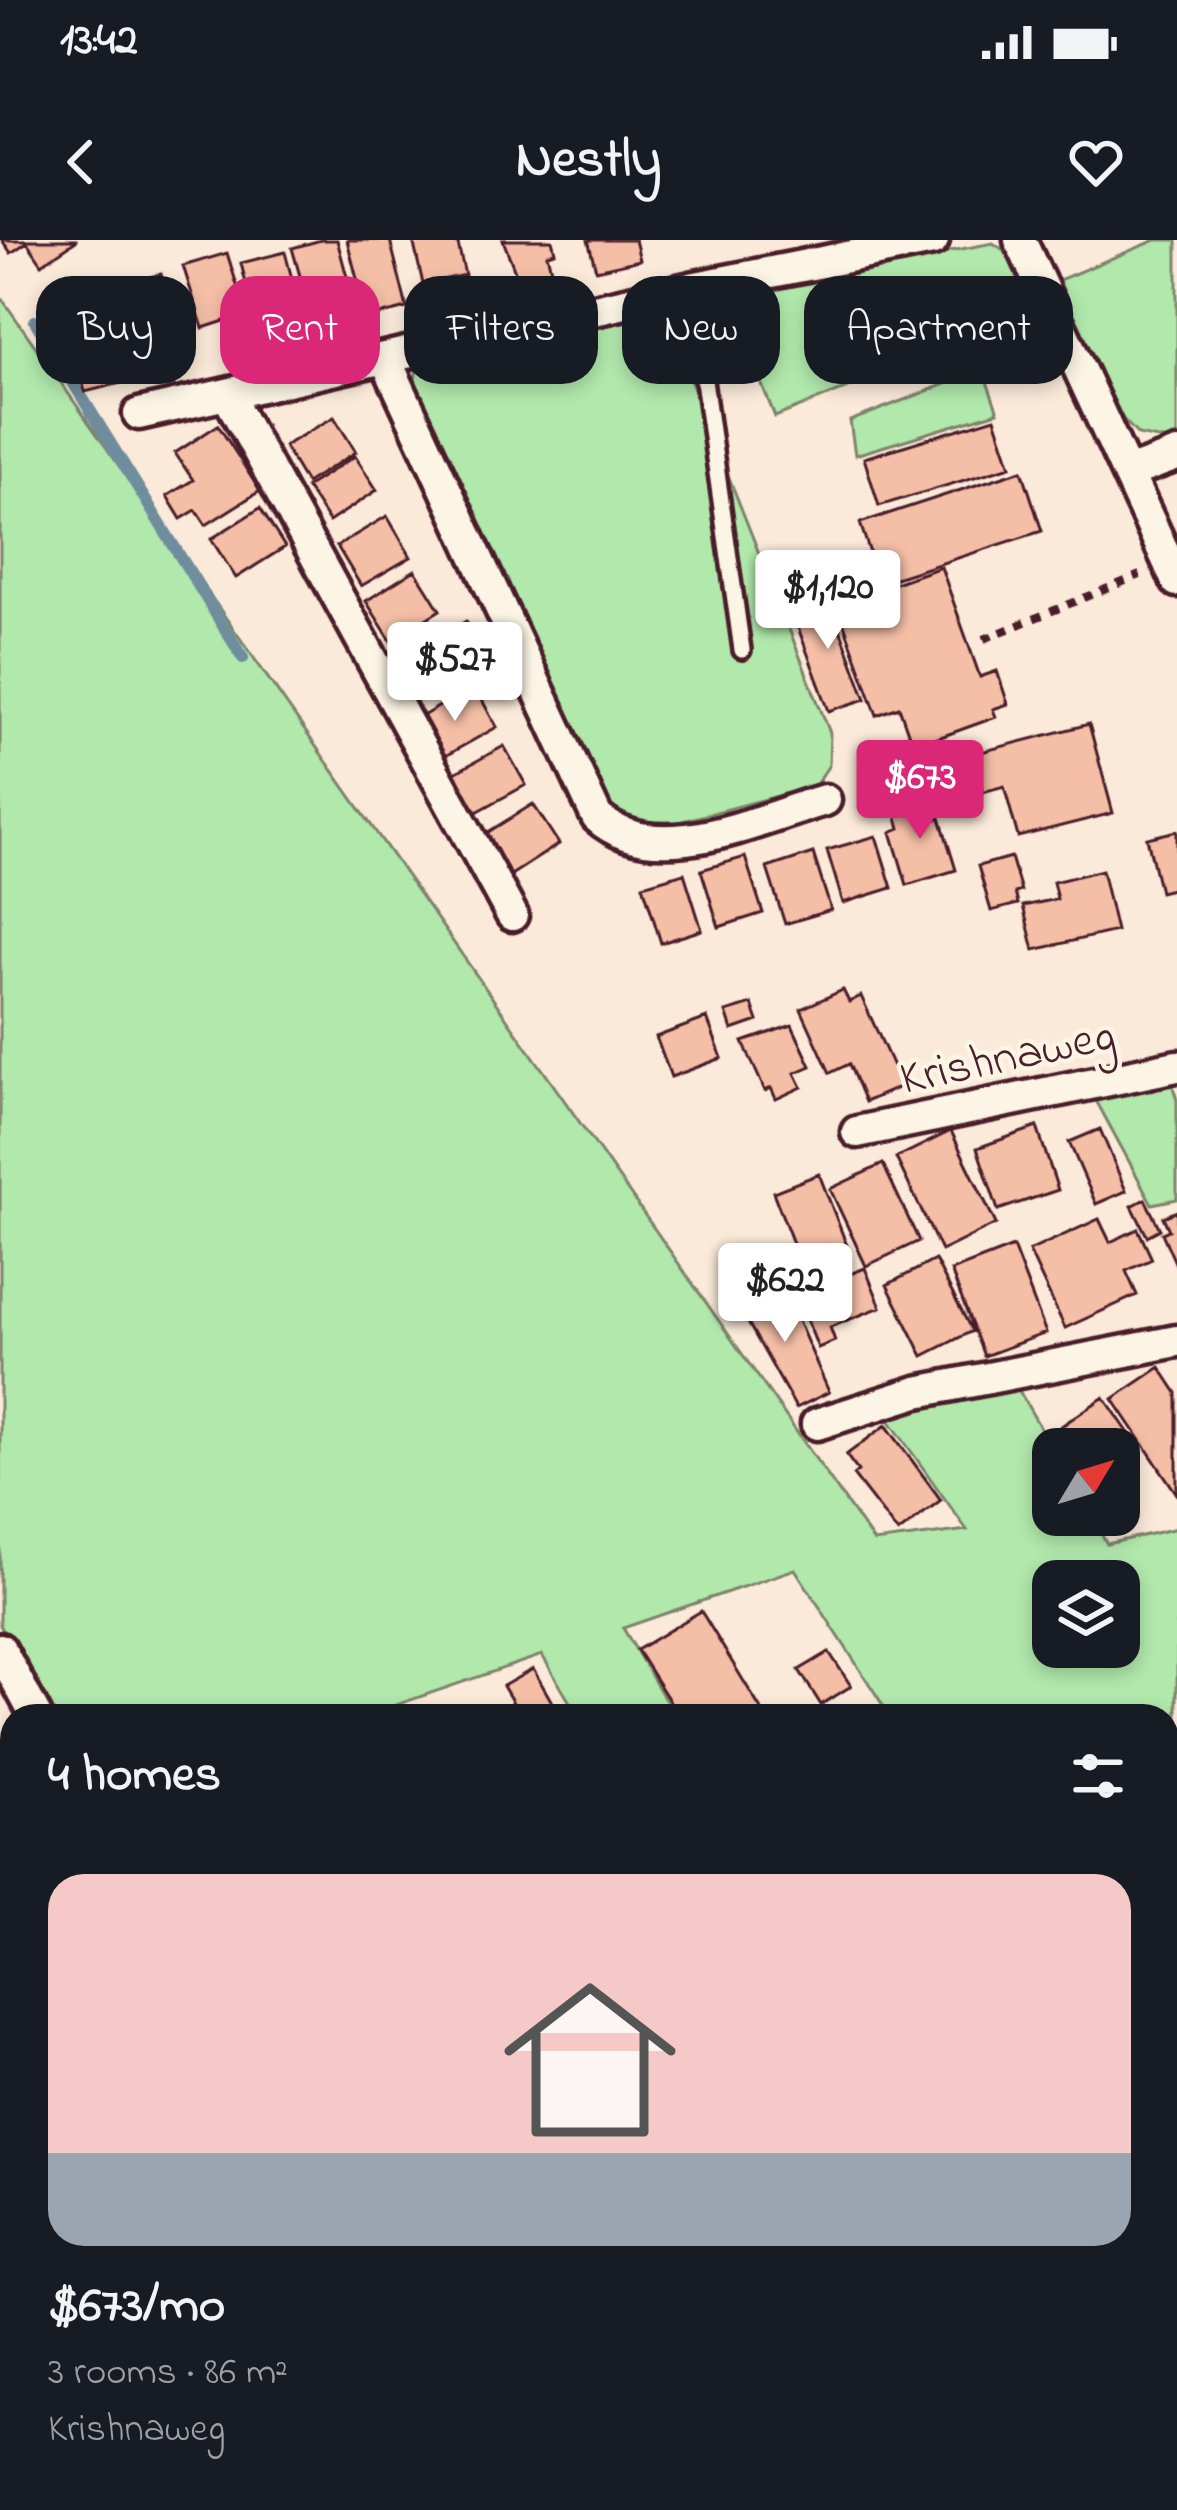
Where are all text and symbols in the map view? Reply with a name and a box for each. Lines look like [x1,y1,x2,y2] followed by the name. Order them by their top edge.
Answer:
[60,9,138,75] text: 13:42
[516,123,661,201] text: Nestly
[48,129,114,195] icon: back
[1063,129,1129,195] icon: heart
[36,276,196,384] chip: Buy
[220,276,380,384] chip: Rent
[404,276,598,384] chip: Filters
[622,276,780,384] chip: New
[804,276,1073,384] chip: Apartment
[730,550,926,652] pin: $1,120
[782,560,874,617] text: $1,120
[384,622,526,724] pin: $527
[414,632,496,689] text: $527
[849,740,991,842] pin: $673
[884,750,956,807] text: $673
[894,1002,1122,1117] street label: Krishnaweg
[714,1243,856,1345] pin: $622
[745,1253,825,1310] text: $622
[1032,1428,1140,1536] north arrow
[1032,1428,1140,1668] map controls
[1032,1560,1140,1668] button: layers
[48,1739,221,1814] text: 4 homes
[1065,1743,1131,1809] icon: filters
[482,1952,698,2168] icon: home
[48,2270,225,2345] text: $673/mo
[48,2345,288,2402] text: 3 rooms · 86 m²
[48,2402,225,2459] text: Krishnaweg

